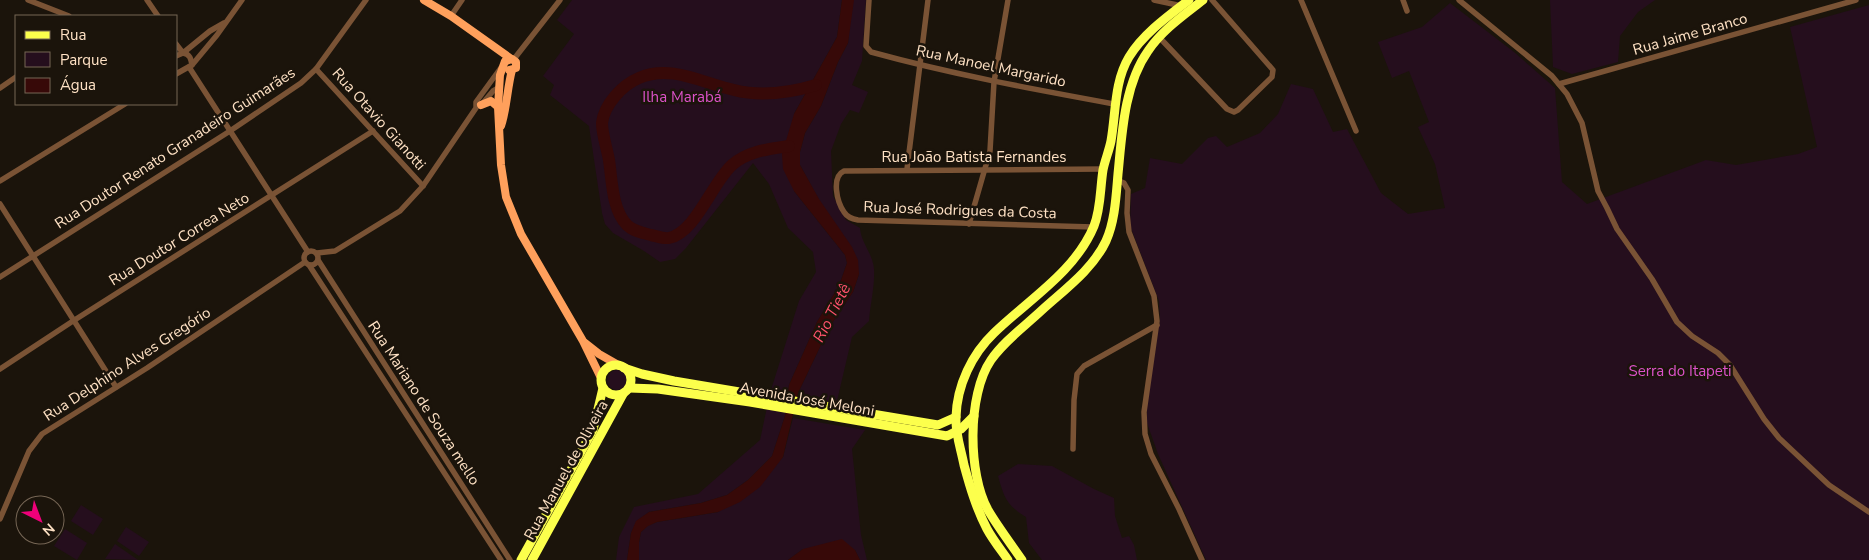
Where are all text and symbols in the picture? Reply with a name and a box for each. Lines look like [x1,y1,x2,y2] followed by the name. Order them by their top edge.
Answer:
[1630,8,1750,60] street label: Rua Jaime Branco
[15,15,178,105] legend
[60,25,86,45] text: Rua
[914,40,1068,92] street label: Rua Manoel Margarido
[60,50,108,70] text: Parque
[51,63,299,233] street label: Rua Doutor Renato Granadeiro Guimarães
[328,64,430,174] street label: Rua Otavio Gianotti
[60,75,96,95] text: Água
[642,87,722,107] park label: Ilha Marabá
[882,147,1066,167] street label: Rua João Batista Fernandes
[105,188,253,290] street label: Rua Doutor Correa Neto
[863,197,1057,223] street label: Rua José Rodrigues da Costa
[808,279,856,346] water label: Rio Tietê
[40,302,214,426] street label: Rua Delphino Alves Gregório
[363,317,485,489] street label: Rua Mariano de Souza mello
[1628,361,1732,381] park label: Serra do Itapeti
[738,377,876,421] street label: Avenida José Meloni
[519,397,613,543] street label: Rua Manuel de Oliveira
[15,495,65,545] north arrow
[38,519,59,540] text: N

